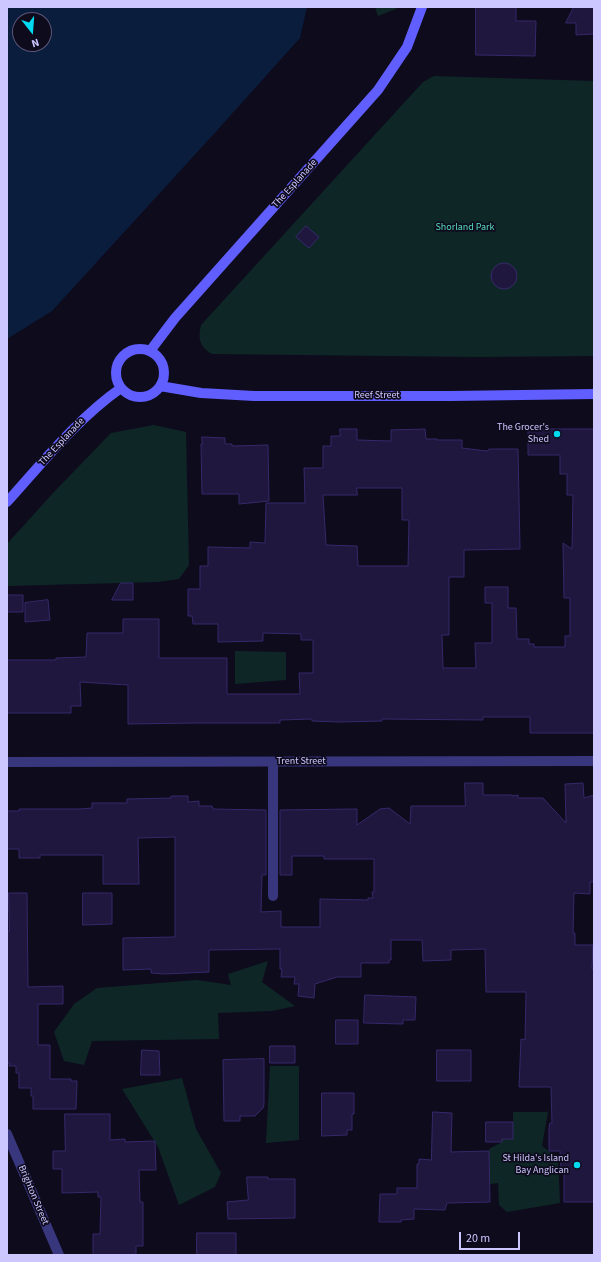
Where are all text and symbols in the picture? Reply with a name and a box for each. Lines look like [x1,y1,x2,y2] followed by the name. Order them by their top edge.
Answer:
[12,12,52,52] north arrow
[30,35,41,51] text: N
[270,157,320,211] street label: The Esplanade
[436,222,494,234] park label: Shorland Park
[354,390,400,402] street label: Reef Street
[37,415,87,469] street label: The Esplanade
[497,422,549,446] place label: The Grocer's Shed
[552,429,562,439] marker: The Grocer's Shed
[276,756,326,768] street label: Trent Street
[502,1153,569,1176] place label: St Hilda's Island Bay Anglican
[572,1160,582,1170] marker: St Hilda's Island Bay Anglican
[15,1163,51,1227] street label: Brighton Street
[461,1224,522,1250] scale bar
[466,1230,490,1247] text: 20 m

